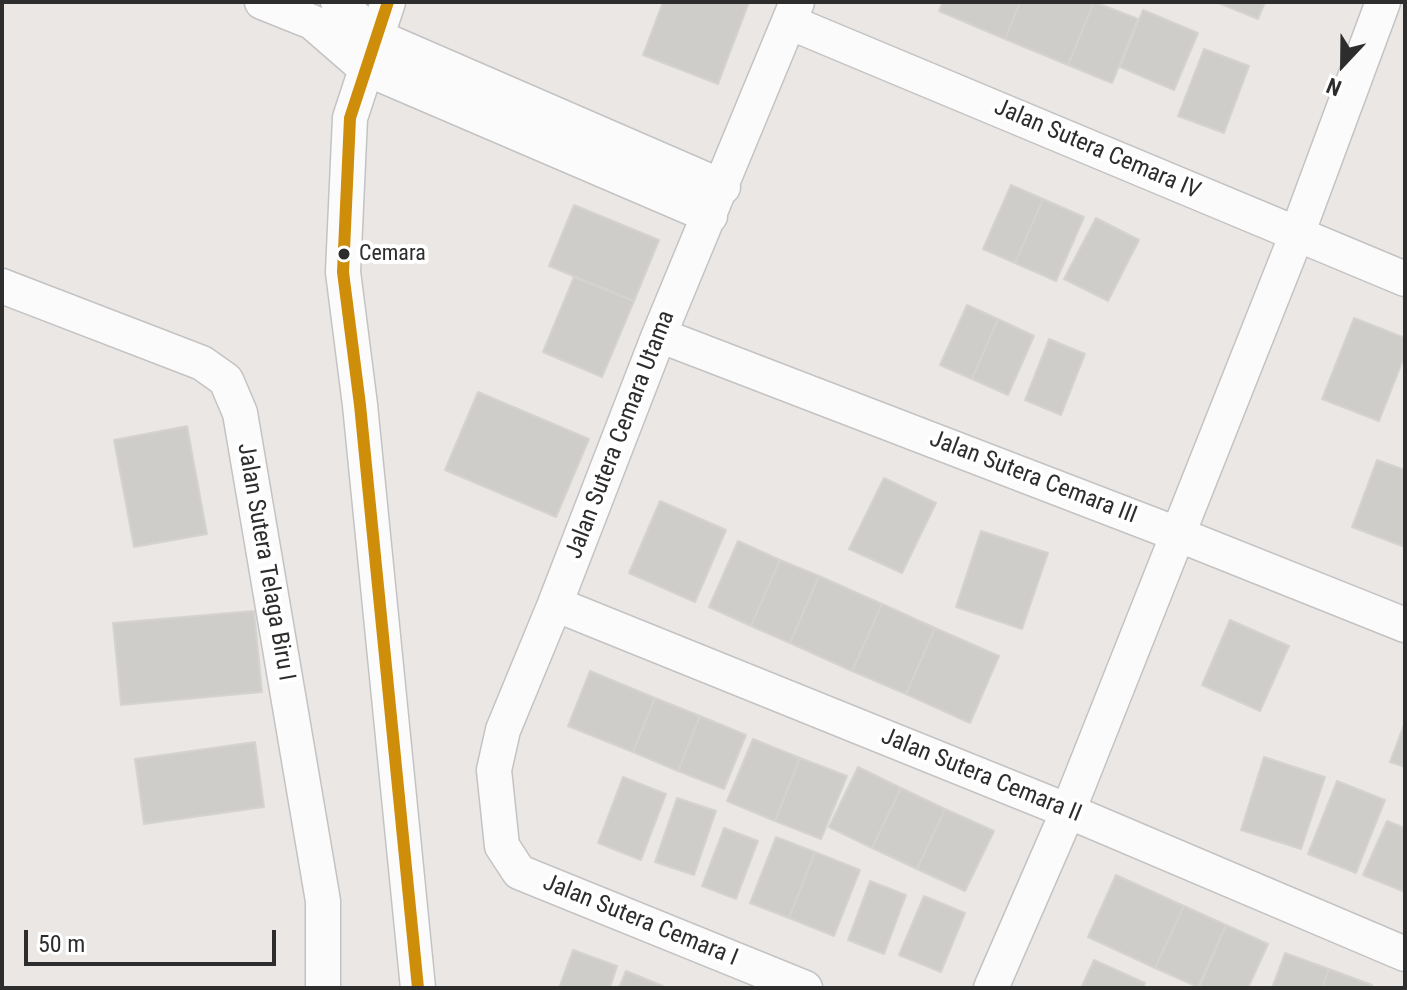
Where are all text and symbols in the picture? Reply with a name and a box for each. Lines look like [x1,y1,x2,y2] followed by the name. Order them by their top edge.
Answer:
[1303,24,1383,104] north arrow
[1323,73,1345,101] text: N
[990,94,1204,206] street label: Jalan Sutera Cemara IV
[359,241,426,267] place label: Cemara
[336,246,352,262] marker: Cemara
[560,307,682,563] street label: Jalan Sutera Cemara Utama
[925,425,1141,531] street label: Jalan Sutera Cemara III
[230,441,300,683] street label: Jalan Sutera Telaga Biru I
[877,723,1085,829] street label: Jalan Sutera Cemara II
[538,869,742,973] street label: Jalan Sutera Cemara I
[28,914,280,964] scale bar
[38,930,85,958] text: 50 m

